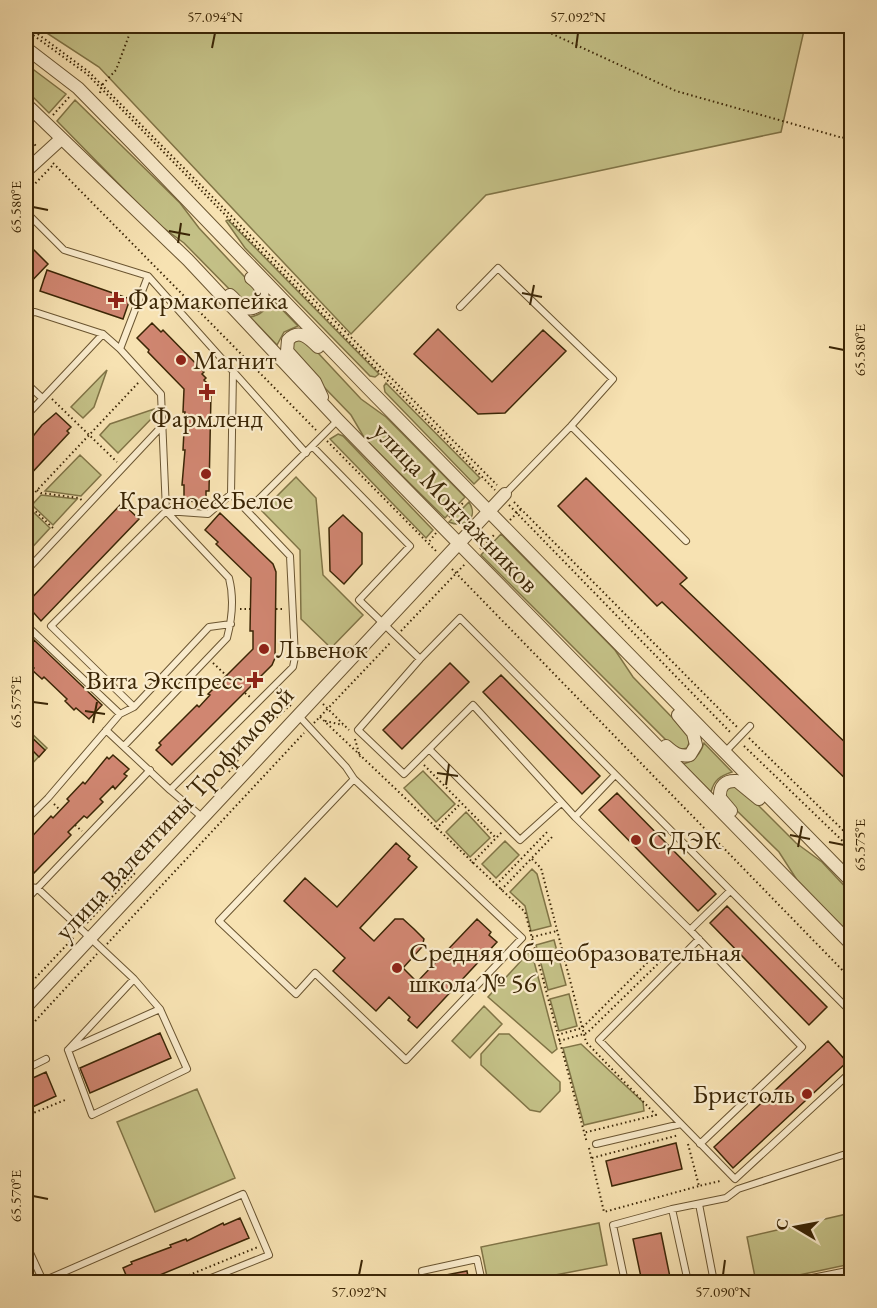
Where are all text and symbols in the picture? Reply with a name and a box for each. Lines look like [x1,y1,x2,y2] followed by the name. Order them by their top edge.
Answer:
[187,7,243,26] text: 57.094°N
[550,7,606,26] text: 57.092°N
[6,180,25,233] text: 65.580°E
[128,282,288,317] place label: Фармакопейка
[109,293,123,307] marker: Фармакопейка
[850,323,869,376] text: 65.580°E
[193,342,277,377] place label: Магнит
[174,353,188,367] marker: Магнит
[200,385,214,399] marker: Фармленд
[151,400,263,435] place label: Фармленд
[365,413,547,600] street label: улица Монтажников
[199,467,213,481] marker: Красное&Белое
[119,482,293,517] place label: Красное&Белое
[276,631,368,666] place label: Львенок
[257,642,271,656] marker: Львенок
[86,662,243,697] place label: Вита Экспресс
[248,673,262,687] marker: Вита Экспресс
[6,675,25,728] text: 65.575°E
[46,678,301,947] street label: улица Валентины Трофимовой
[850,818,869,871] text: 65.575°E
[648,822,722,857] place label: СДЭК
[629,833,643,847] marker: СДЭК
[409,934,742,1000] place label: Средняя общеобразовательная школа № 56
[390,961,404,975] marker: Средняя общеобразовательная школа № 56
[692,1076,795,1111] place label: Бристоль
[800,1087,814,1101] marker: Бристоль
[6,1169,25,1222] text: 65.570°E
[766,1197,826,1257] north arrow
[770,1217,793,1232] text: С
[331,1282,387,1301] text: 57.092°N
[695,1282,751,1301] text: 57.090°N

